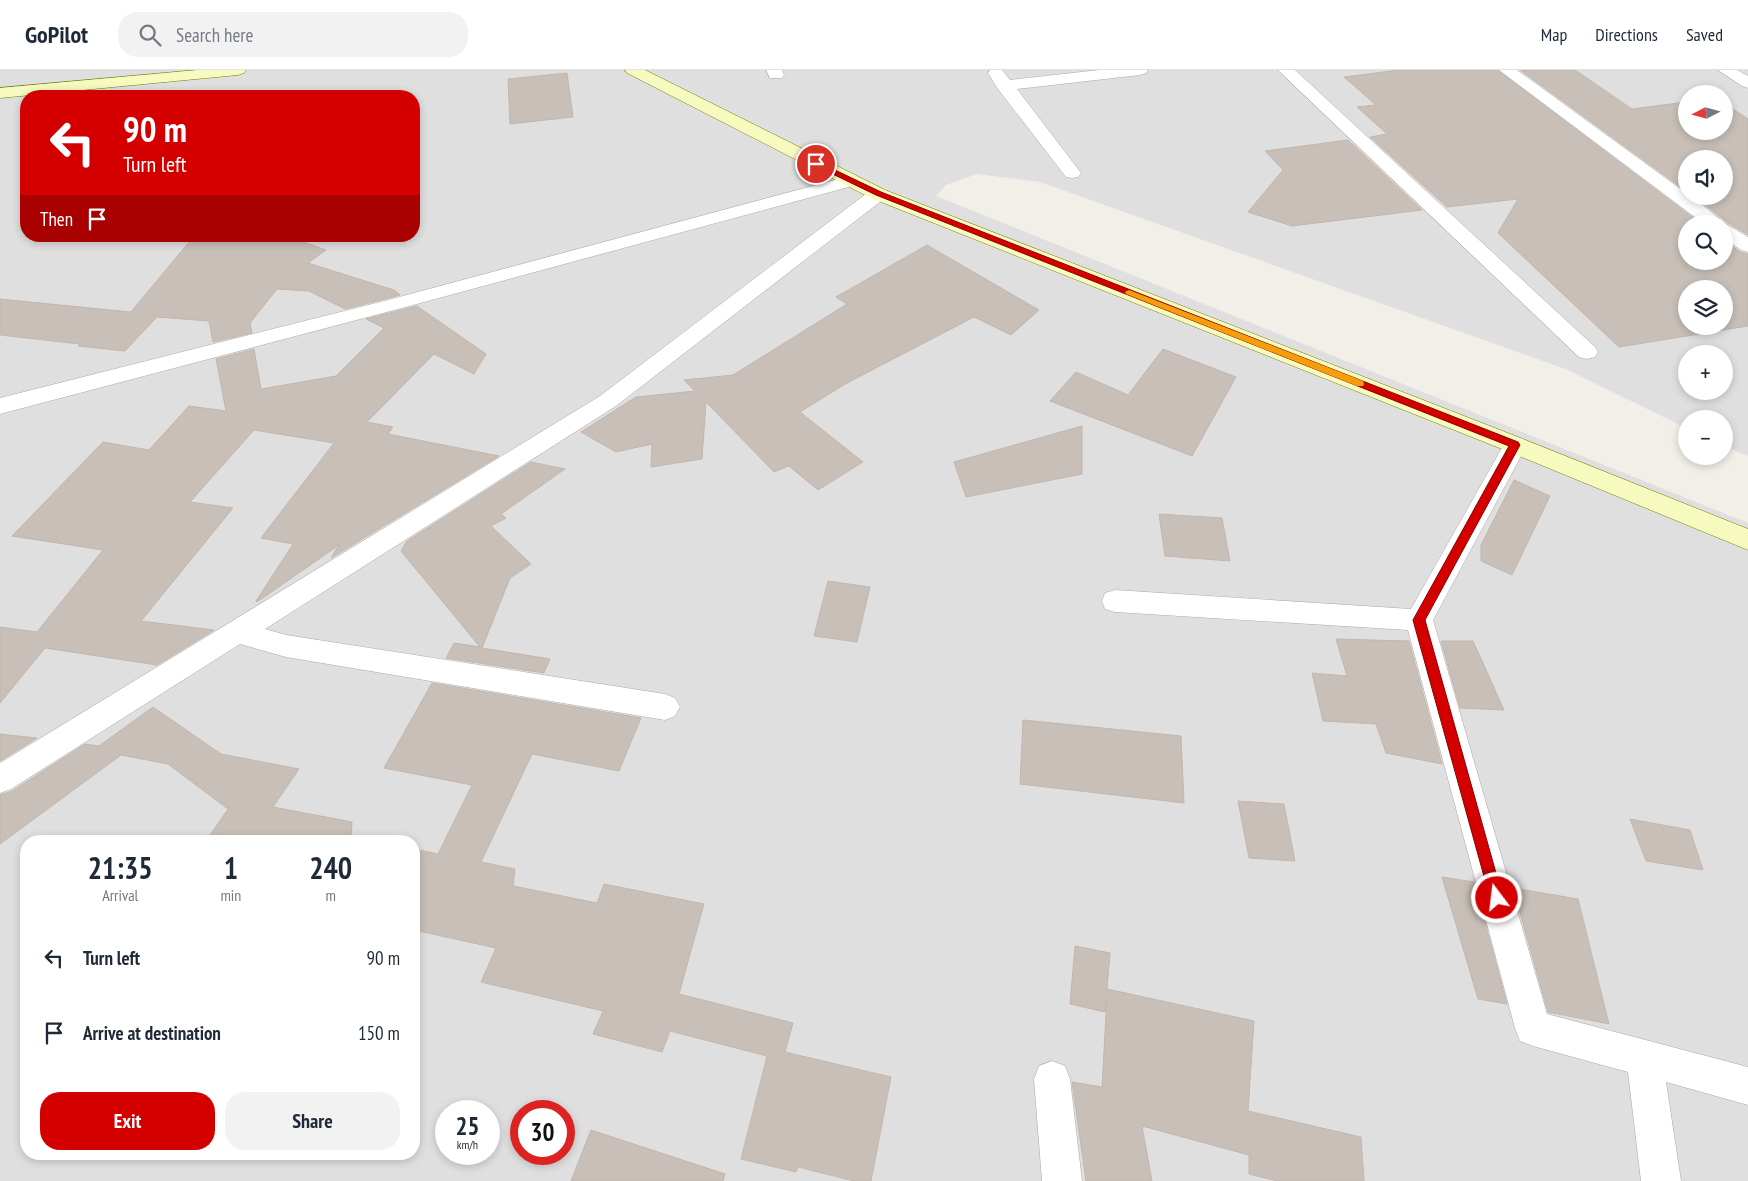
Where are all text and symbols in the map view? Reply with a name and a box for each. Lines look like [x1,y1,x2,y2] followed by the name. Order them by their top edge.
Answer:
[118,12,468,57] search box
[25,19,88,50] text: GoPilot
[136,21,164,49] icon: search
[176,23,253,47] text: Search here
[1541,23,1567,46] text: Map
[1595,23,1658,46] text: Directions
[1686,23,1723,46] text: Saved
[1678,85,1732,140] north arrow
[1678,85,1733,465] map controls
[123,106,187,152] text: 90 m
[40,110,105,175] icon: left
[795,143,837,185] pin
[123,150,187,178] text: Turn left
[802,150,830,178] icon: arrive
[1678,150,1733,205] button: sound
[83,205,111,233] icon: arrive
[40,207,73,231] text: Then
[1678,215,1733,270] button: search
[1678,280,1733,335] button: layers
[1678,345,1733,400] button: +
[1678,410,1733,465] button: −
[88,848,153,887] text: 21:35
[224,848,238,887] text: 1
[309,848,352,887] text: 240
[1470,871,1522,923] position arrow
[102,885,138,905] text: Arrival
[220,885,241,905] text: min
[325,885,336,905] text: m
[40,944,68,972] icon: left
[83,946,140,970] text: Turn left
[367,946,400,970] text: 90 m
[40,1019,68,1047] icon: arrive
[83,1021,221,1045] text: Arrive at destination
[358,1021,400,1045] text: 150 m
[40,1092,215,1150] button: Exit
[225,1092,400,1150] button: Share
[510,1100,575,1165] speed limit sign: 30
[456,1110,479,1142] text: 25
[457,1137,478,1152] text: km/h

